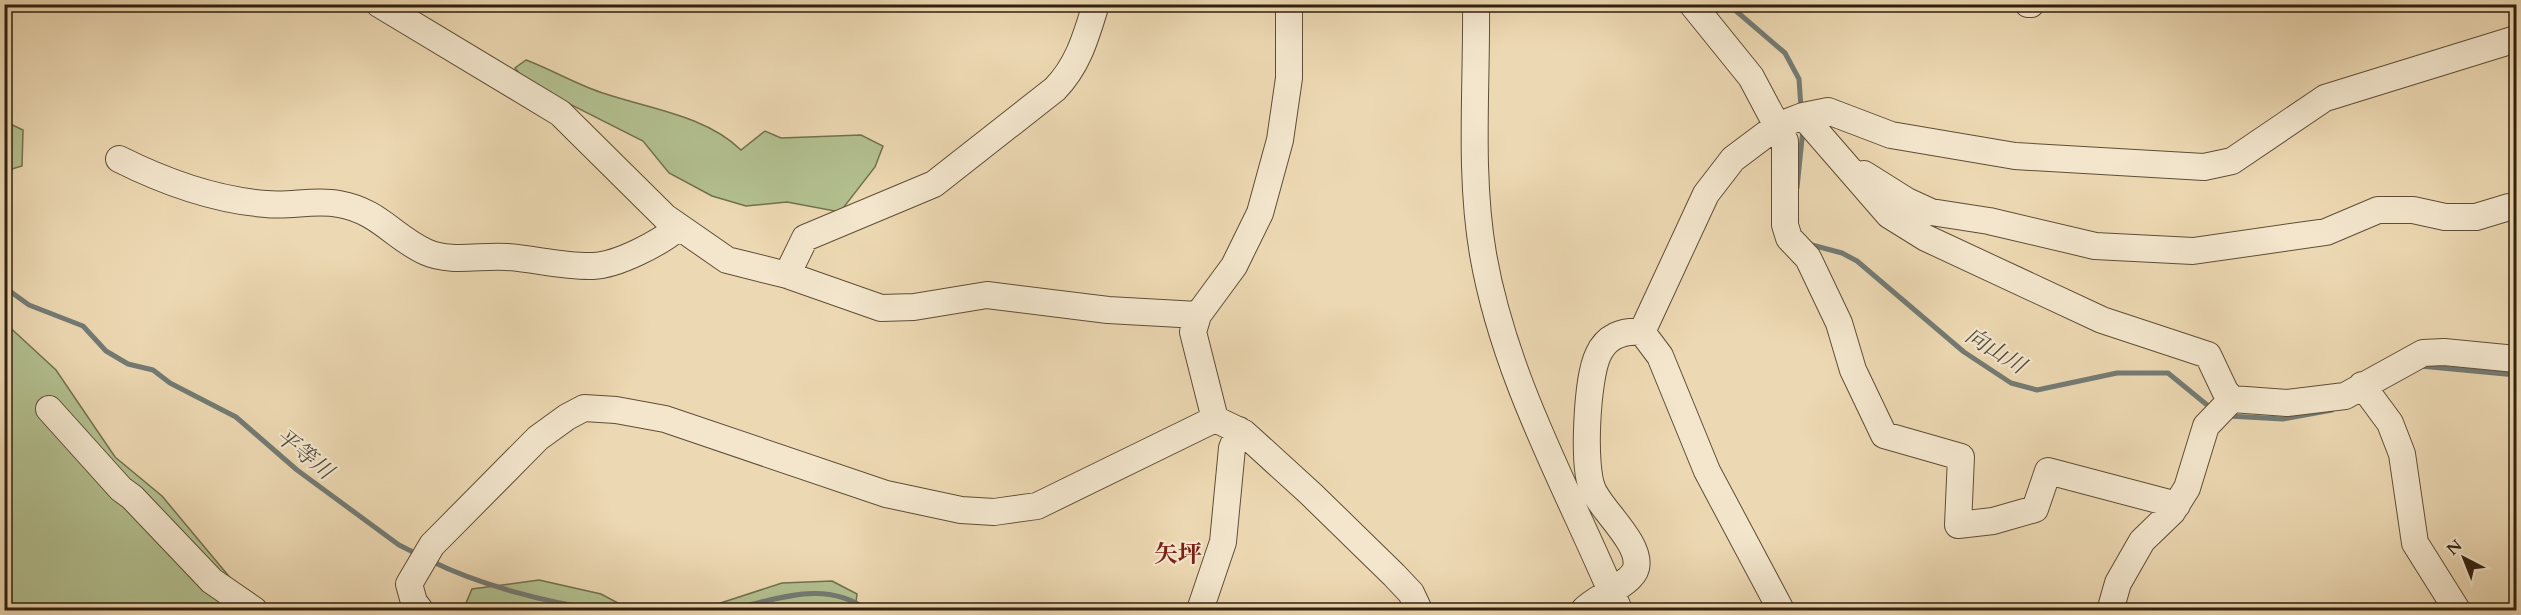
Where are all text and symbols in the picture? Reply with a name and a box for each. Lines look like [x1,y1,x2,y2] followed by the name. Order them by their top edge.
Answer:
[1960,321,2033,382] water label: 向山川
[269,421,341,487] water label: 平等川
[2434,528,2494,588] north arrow
[2442,535,2467,560] text: N
[1154,538,1202,571] district label: 矢坪

